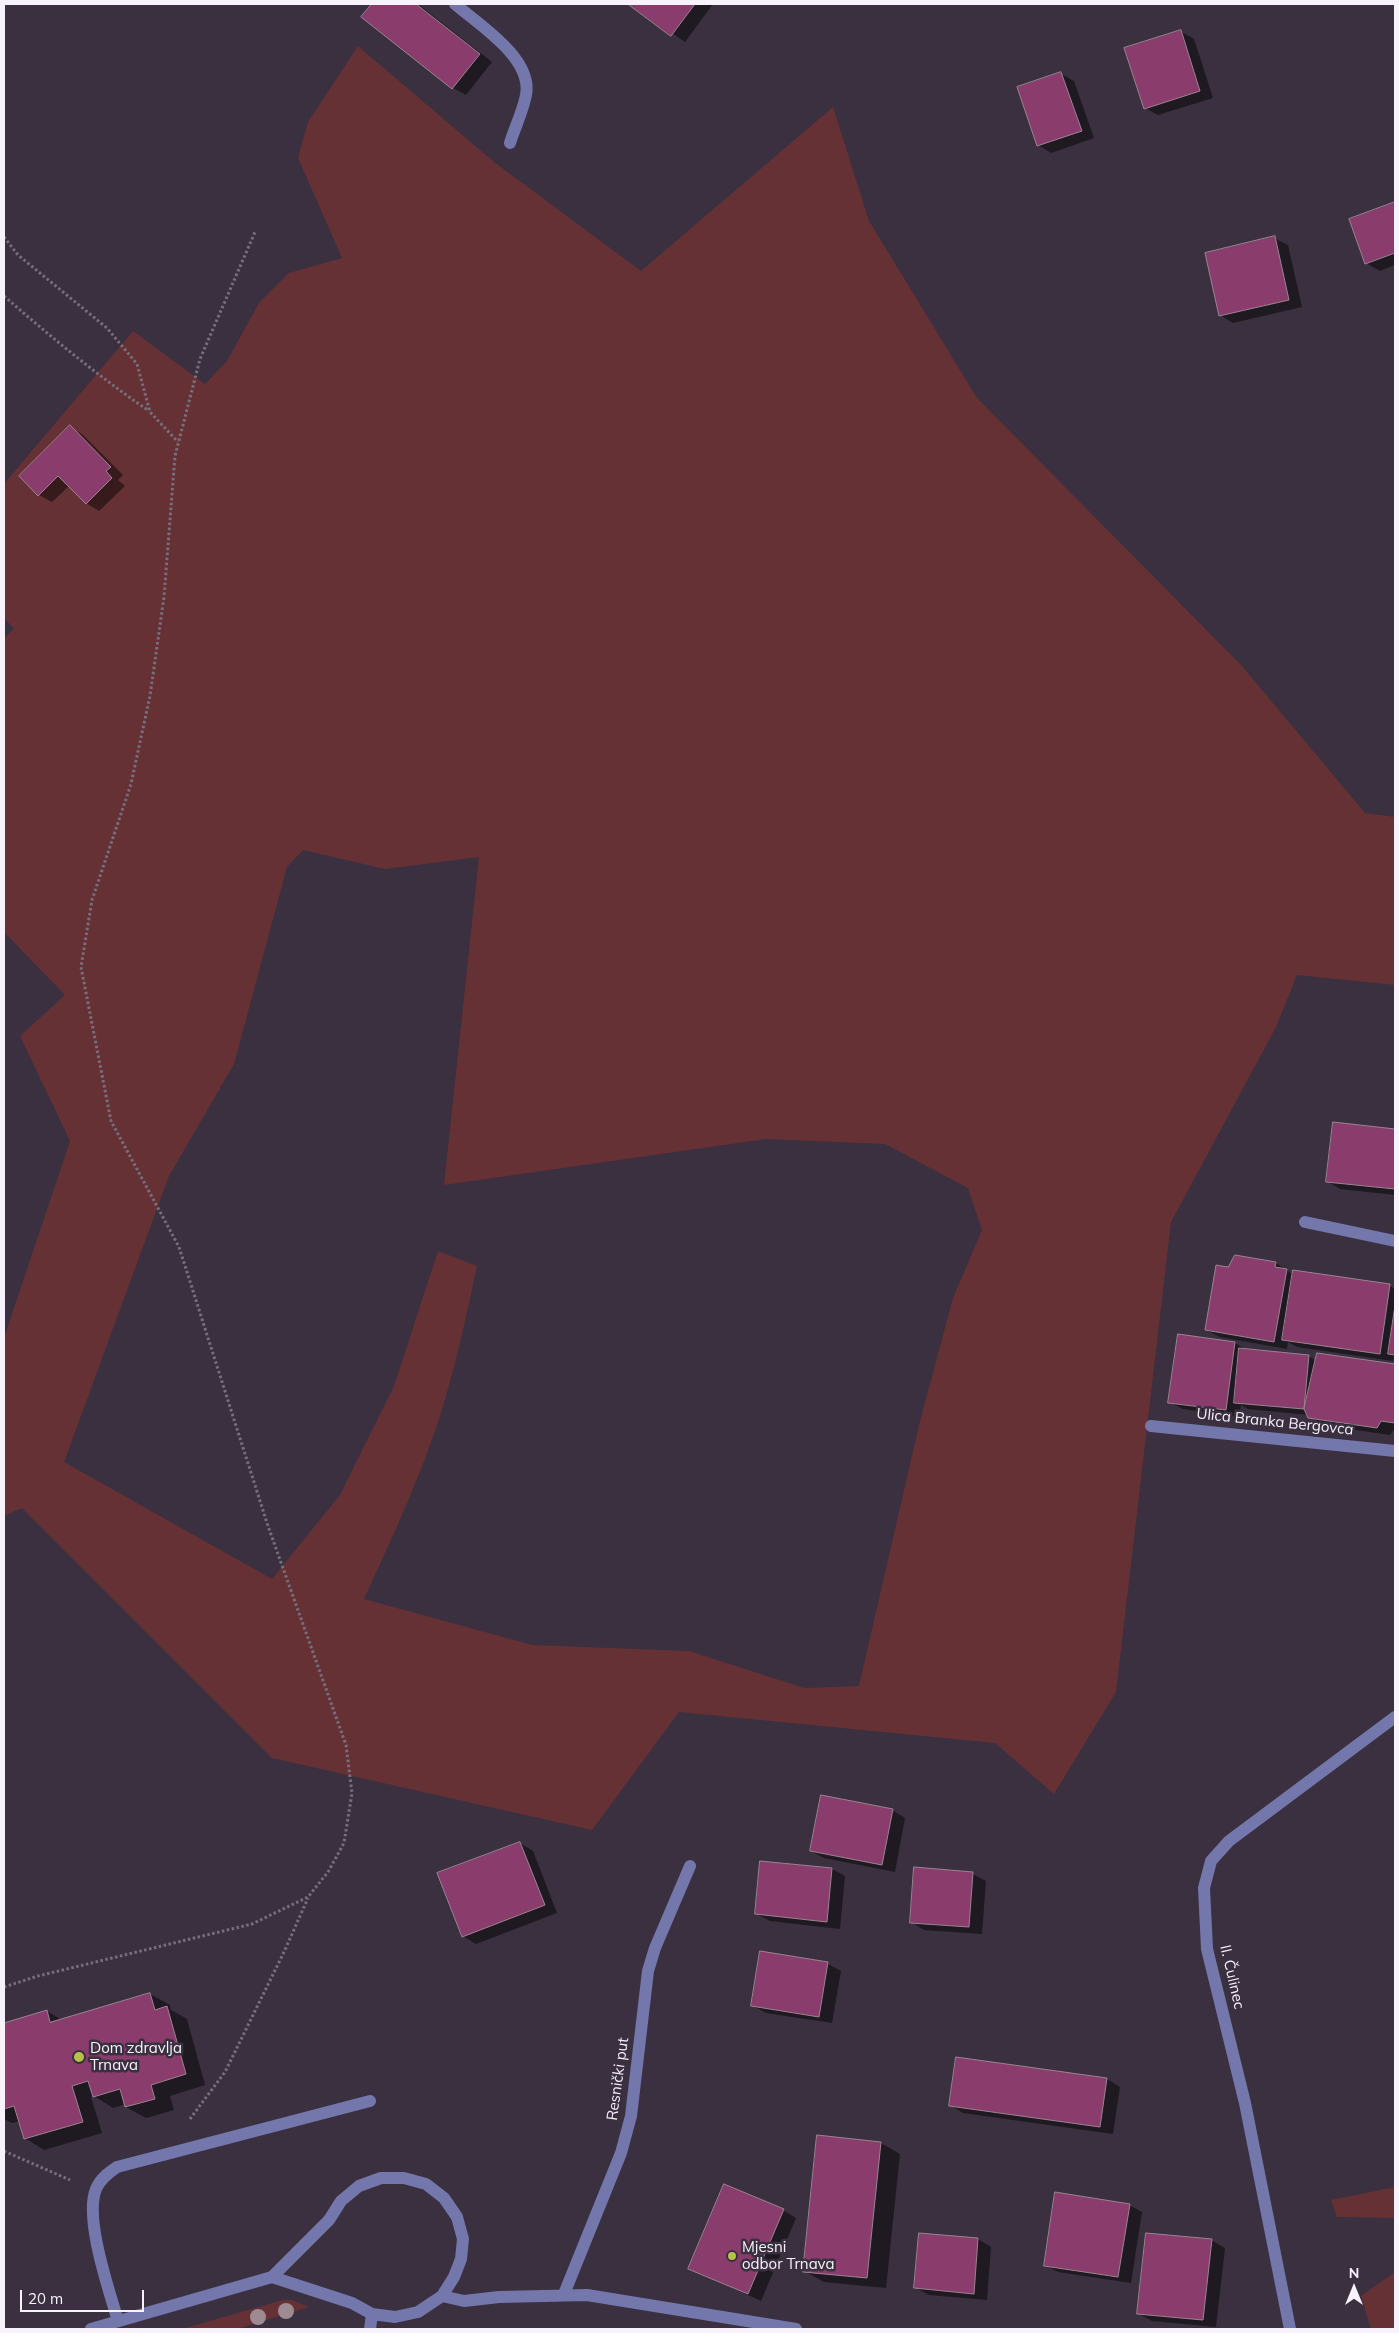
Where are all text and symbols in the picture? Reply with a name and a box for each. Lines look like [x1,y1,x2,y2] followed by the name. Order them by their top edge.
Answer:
[1196,1405,1354,1439] street label: Ulica Branka Bergovca
[1216,1943,1248,2011] street label: II. Čulinec
[603,2036,633,2122] street label: Resnički put
[90,2039,182,2074] place label: Dom zdravlja Trnava
[72,2050,86,2064] marker: Dom zdravlja Trnava
[742,2238,834,2273] place label: Mjesni odbor Trnava
[726,2250,738,2262] marker: Mjesni odbor Trnava
[1329,2263,1379,2313] north arrow
[1349,2264,1359,2282] text: N
[22,2280,146,2312] scale bar
[28,2289,63,2308] text: 20 m

